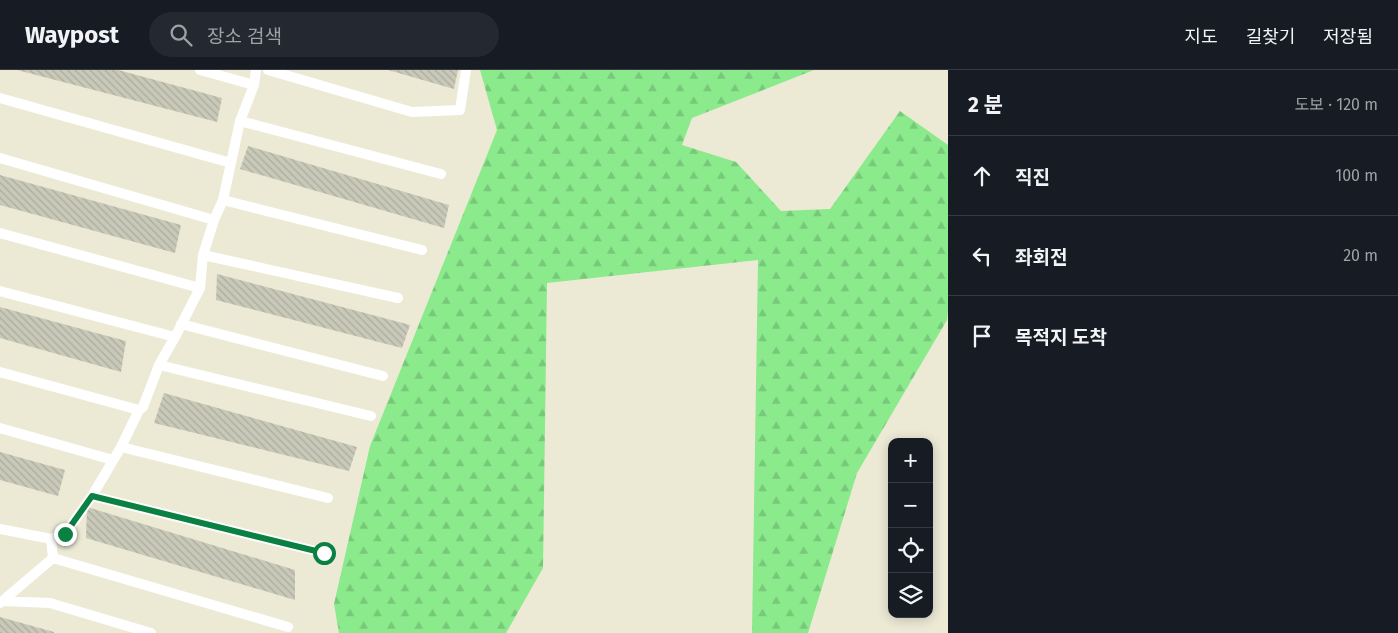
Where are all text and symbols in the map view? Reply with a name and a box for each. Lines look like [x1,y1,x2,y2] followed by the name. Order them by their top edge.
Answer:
[149,12,499,57] search box
[25,21,119,49] text: Waypost
[167,21,195,49] icon: search
[207,25,282,48] text: 장소 검색
[1185,26,1218,48] text: 지도
[1246,26,1295,48] text: 길찾기
[1323,26,1373,48] text: 저장됨
[968,92,1003,118] text: 2 분
[1295,95,1378,114] text: 도보 · 120 m
[968,162,996,190] icon: ahead
[1015,166,1050,189] text: 직진
[1335,166,1378,185] text: 100 m
[968,242,996,270] icon: left
[1015,246,1067,269] text: 좌회전
[1343,246,1378,265] text: 20 m
[968,322,996,350] icon: arrive
[1015,326,1107,349] text: 목적지 도착
[888,438,933,618] map controls
[888,438,933,483] button: +
[888,483,933,528] button: −
[54,523,77,546] route end
[888,528,933,573] button: locate
[313,542,336,565] route start
[888,573,933,618] button: layers

